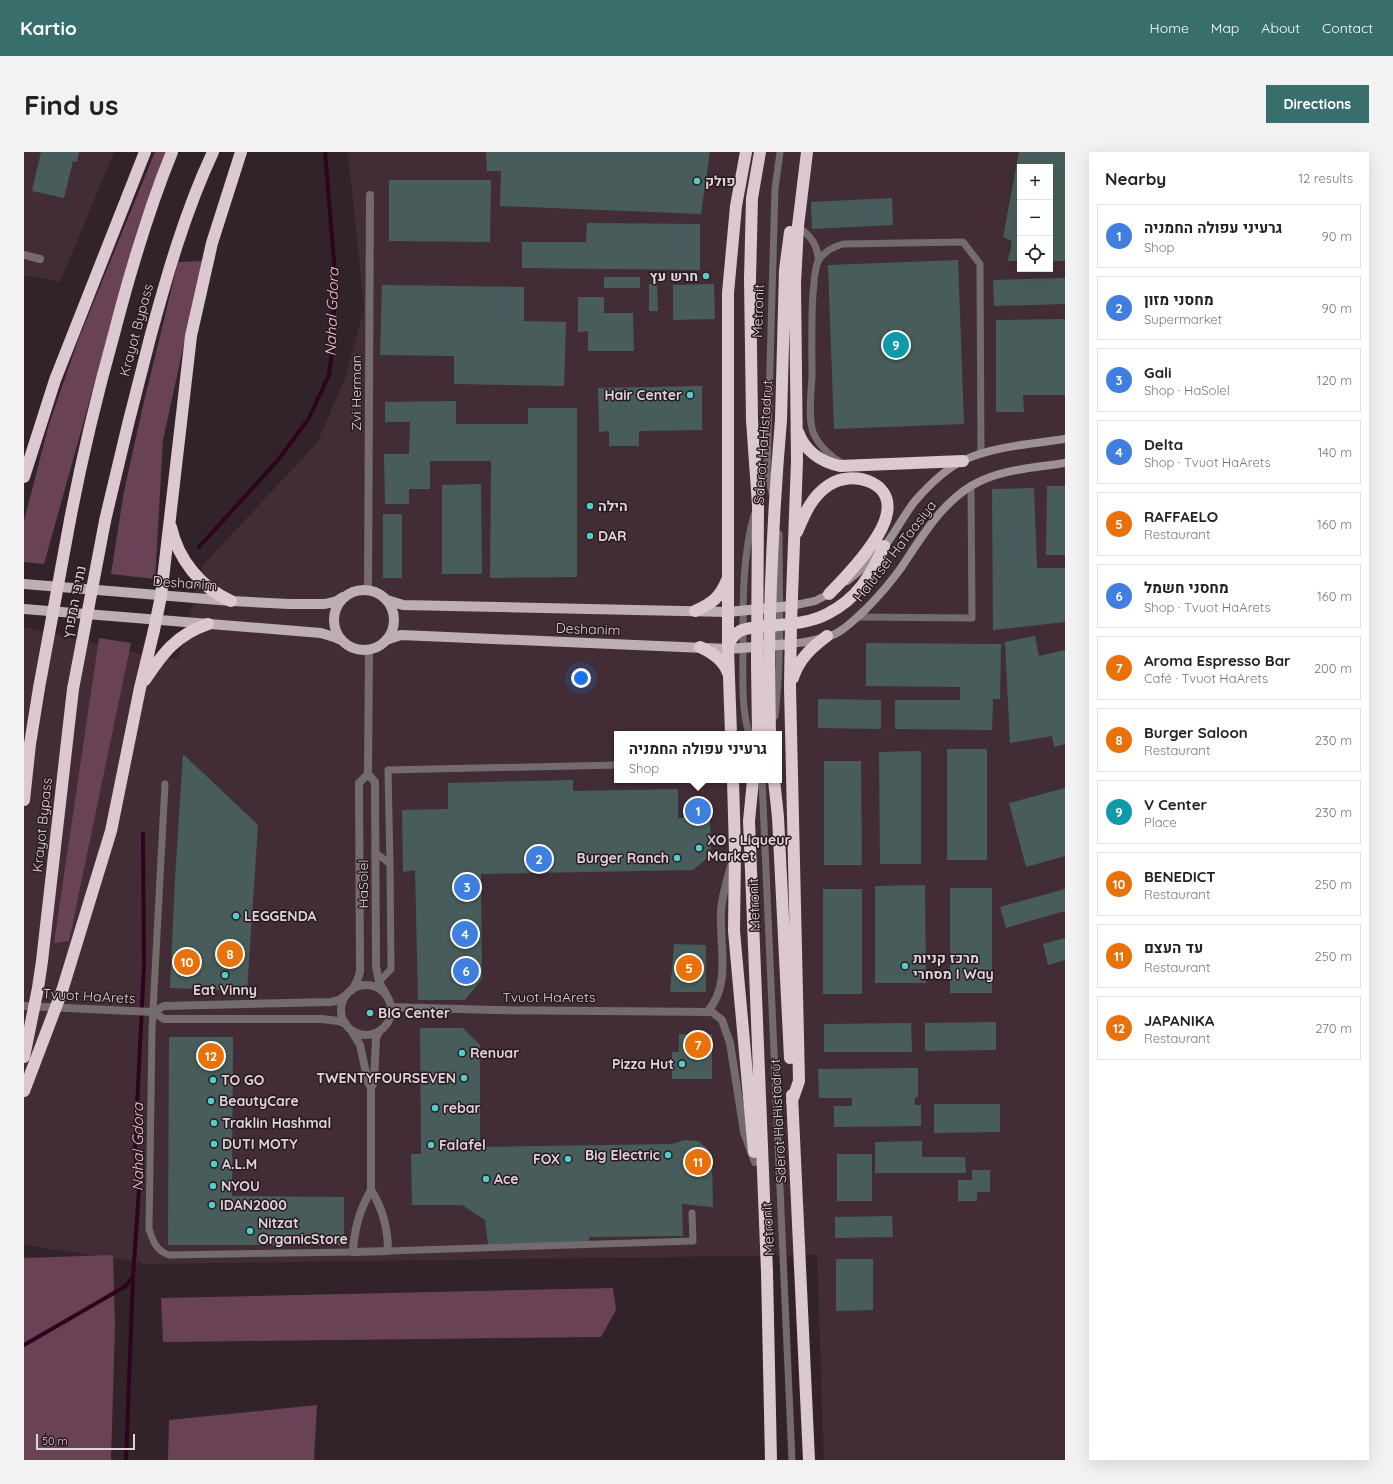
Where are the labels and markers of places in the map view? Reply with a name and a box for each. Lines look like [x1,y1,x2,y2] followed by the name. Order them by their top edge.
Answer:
[705,172,735,190] place label: פולק
[692,176,702,186] marker: פולק
[650,267,698,285] place label: חרש עץ
[701,271,711,281] marker: חרש עץ
[883,330,909,360] pin: 9
[604,386,682,404] place label: Hair Center
[685,390,695,400] marker: Hair Center
[598,497,628,515] place label: הילה
[585,501,595,511] marker: הילה
[598,527,627,545] place label: DAR
[585,531,595,541] marker: DAR
[685,796,711,826] pin: 1
[707,831,791,865] place label: XO - Liqueur Market
[694,843,704,853] marker: XO - Liqueur Market
[526,844,552,874] pin: 2
[577,849,669,867] place label: Burger Ranch
[672,853,682,863] marker: Burger Ranch
[454,872,480,902] pin: 3
[244,907,317,925] place label: LEGGENDA
[231,911,241,921] marker: LEGGENDA
[452,919,478,949] pin: 4
[217,939,243,969] pin: 8
[174,947,200,977] pin: 10
[913,949,994,983] place label: מרכז קניות מסחרי I Way
[676,953,702,983] pin: 5
[453,956,479,986] pin: 6
[900,961,910,971] marker: מרכז קניות מסחרי I Way
[220,970,230,980] marker: Eat Vinny
[193,981,257,999] place label: Eat Vinny
[378,1004,450,1022] place label: BIG Center
[365,1008,375,1018] marker: BIG Center
[685,1030,711,1060] pin: 7
[198,1041,224,1071] pin: 12
[470,1044,519,1062] place label: Renuar
[457,1048,467,1058] marker: Renuar
[612,1055,674,1073] place label: Pizza Hut
[677,1059,687,1069] marker: Pizza Hut
[316,1069,456,1087] place label: TWENTYFOURSEVEN
[221,1071,265,1089] place label: TO GO
[459,1073,469,1083] marker: TWENTYFOURSEVEN
[208,1075,218,1085] marker: TO GO
[219,1092,299,1110] place label: BeautyCare
[206,1096,216,1106] marker: BeautyCare
[443,1099,481,1117] place label: rebar
[430,1103,440,1113] marker: rebar
[222,1114,331,1132] place label: Traklin Hashmal
[209,1118,219,1128] marker: Traklin Hashmal
[222,1135,298,1153] place label: DUTI MOTY
[439,1136,486,1154] place label: Falafel
[209,1139,219,1149] marker: DUTI MOTY
[426,1140,436,1150] marker: Falafel
[585,1146,660,1164] place label: Big Electric
[685,1147,711,1177] pin: 11
[533,1150,560,1168] place label: FOX
[663,1150,673,1160] marker: Big Electric
[563,1154,573,1164] marker: FOX
[222,1155,257,1173] place label: A.L.M
[209,1159,219,1169] marker: A.L.M
[494,1170,519,1188] place label: Ace
[481,1174,491,1184] marker: Ace
[221,1177,260,1195] place label: NYOU
[208,1181,218,1191] marker: NYOU
[220,1196,287,1214] place label: IDAN2000
[207,1200,217,1210] marker: IDAN2000
[258,1214,348,1248] place label: Nitzat OrganicStore
[245,1226,255,1236] marker: Nitzat OrganicStore

